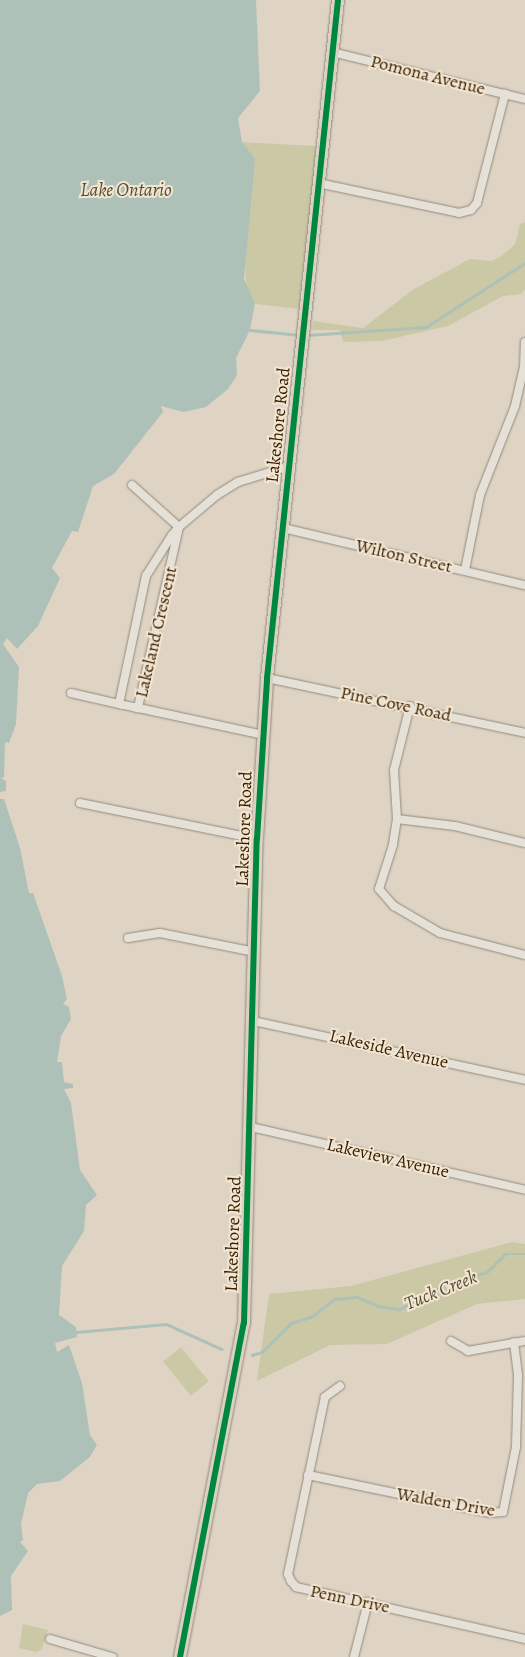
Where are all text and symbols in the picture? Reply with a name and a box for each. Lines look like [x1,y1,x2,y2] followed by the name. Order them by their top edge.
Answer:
[368,50,488,100] street label: Pomona Avenue
[80,180,172,202] water label: Lake Ontario
[261,366,295,484] street label: Lakeshore Road
[354,534,454,578] street label: Wilton Street
[130,564,182,700] street label: Lakeland Crescent
[339,682,453,726] street label: Pine Cove Road
[231,771,257,887] street label: Lakeshore Road
[327,1025,451,1073] street label: Lakeside Avenue
[325,1133,451,1183] street label: Lakeview Avenue
[220,1176,246,1292] street label: Lakeshore Road
[401,1266,481,1316] water label: Tuck Creek
[395,1483,497,1521] street label: Walden Drive
[308,1580,392,1618] street label: Penn Drive

